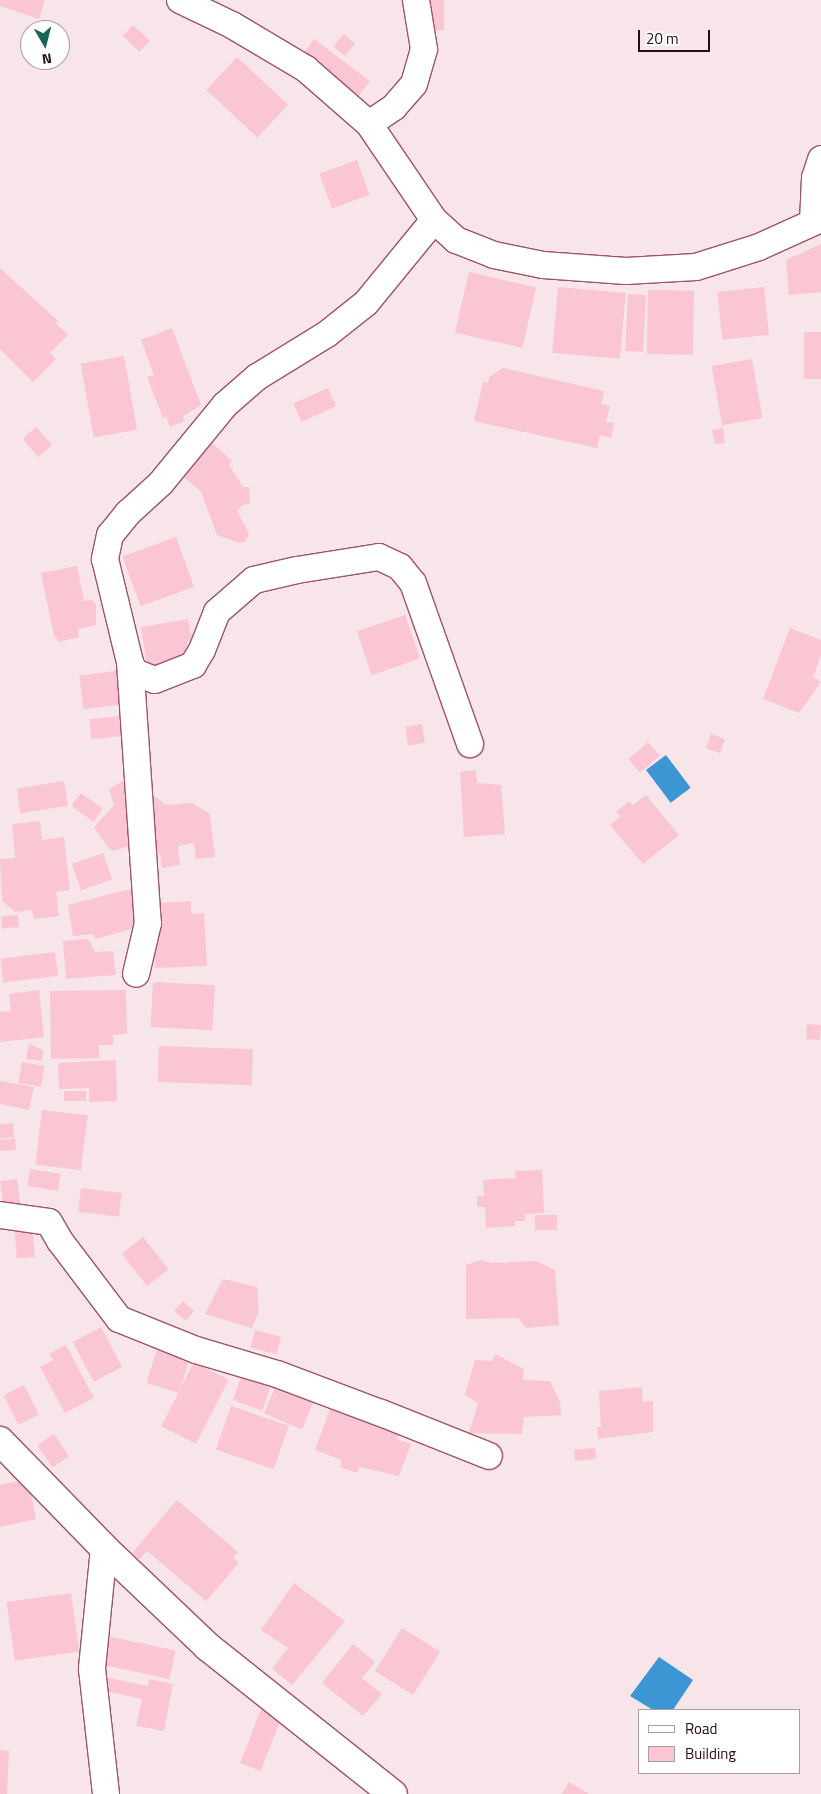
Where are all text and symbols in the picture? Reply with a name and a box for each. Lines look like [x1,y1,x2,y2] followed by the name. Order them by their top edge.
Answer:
[20,20,70,70] north arrow
[641,20,714,52] scale bar
[646,27,679,50] text: 20 m
[41,48,53,70] text: N
[638,1709,801,1774] legend
[685,1717,717,1740] text: Road
[685,1742,736,1765] text: Building

